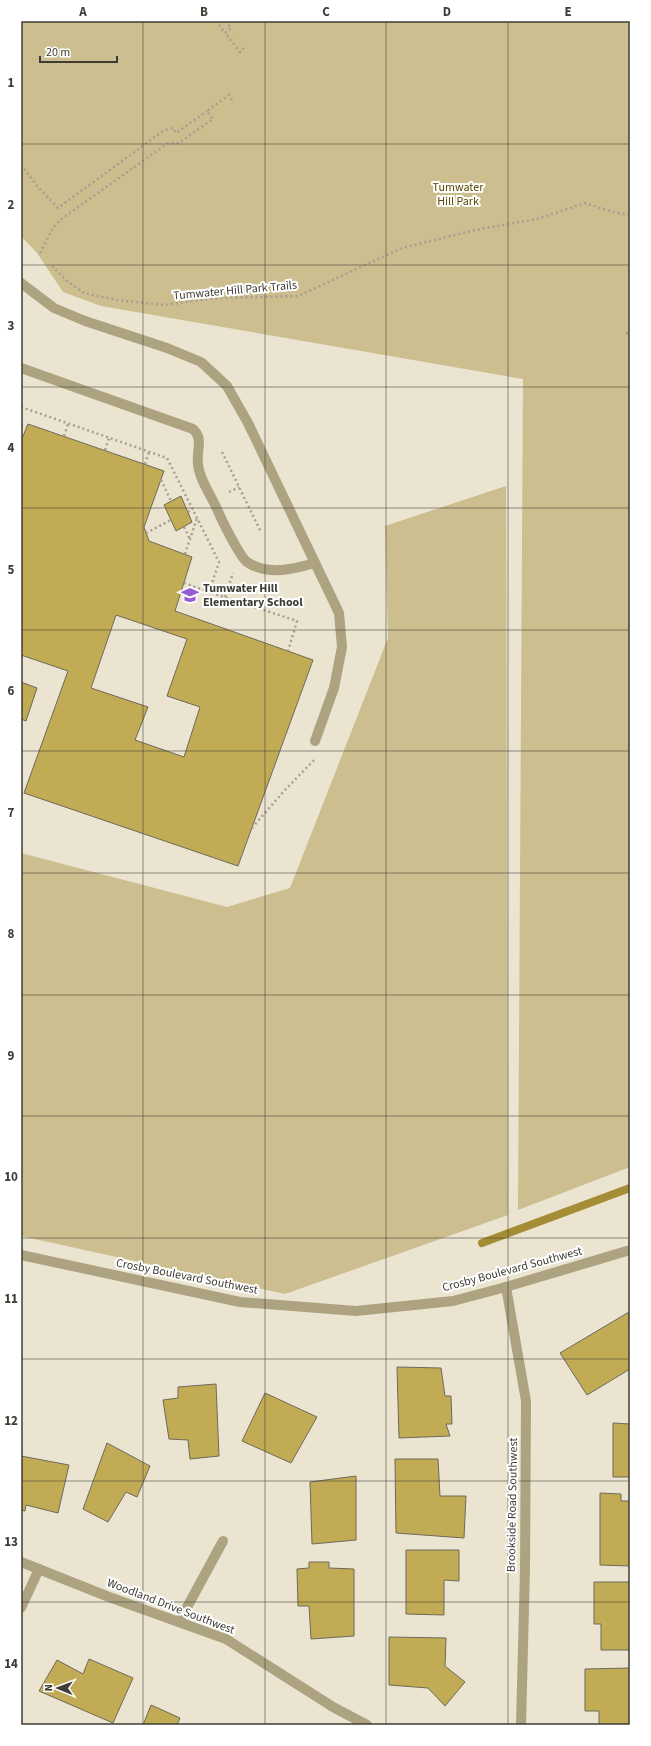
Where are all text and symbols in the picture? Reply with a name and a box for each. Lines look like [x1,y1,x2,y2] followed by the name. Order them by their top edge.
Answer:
[78,3,87,21] text: A
[200,3,208,21] text: B
[322,3,330,21] text: C
[443,3,451,21] text: D
[564,3,572,21] text: E
[40,38,117,64] scale bar
[46,44,70,61] text: 20 m
[8,74,15,92] text: 1
[433,179,484,210] park label: Tumwater Hill Park
[8,196,15,214] text: 2
[172,277,298,304] street label: Tumwater Hill Park Trails
[8,317,15,335] text: 3
[8,439,15,457] text: 4
[8,561,15,579] text: 5
[203,580,303,611] place label: Tumwater Hill Elementary School
[180,585,200,605] school or university icon: Tumwater Hill Elementary School
[8,682,15,700] text: 6
[8,804,15,822] text: 7
[8,925,15,943] text: 8
[8,1047,15,1065] text: 9
[4,1168,18,1186] text: 10
[440,1243,584,1296] street label: Crosby Boulevard Southwest
[115,1254,259,1299] street label: Crosby Boulevard Southwest
[4,1290,18,1308] text: 11
[4,1412,18,1430] text: 12
[503,1438,522,1572] street label: Brookside Road Southwest
[4,1533,18,1551] text: 13
[104,1574,237,1639] street label: Woodland Drive Southwest
[4,1655,18,1673] text: 14
[38,1668,78,1708] north arrow
[41,1684,56,1692] text: N

